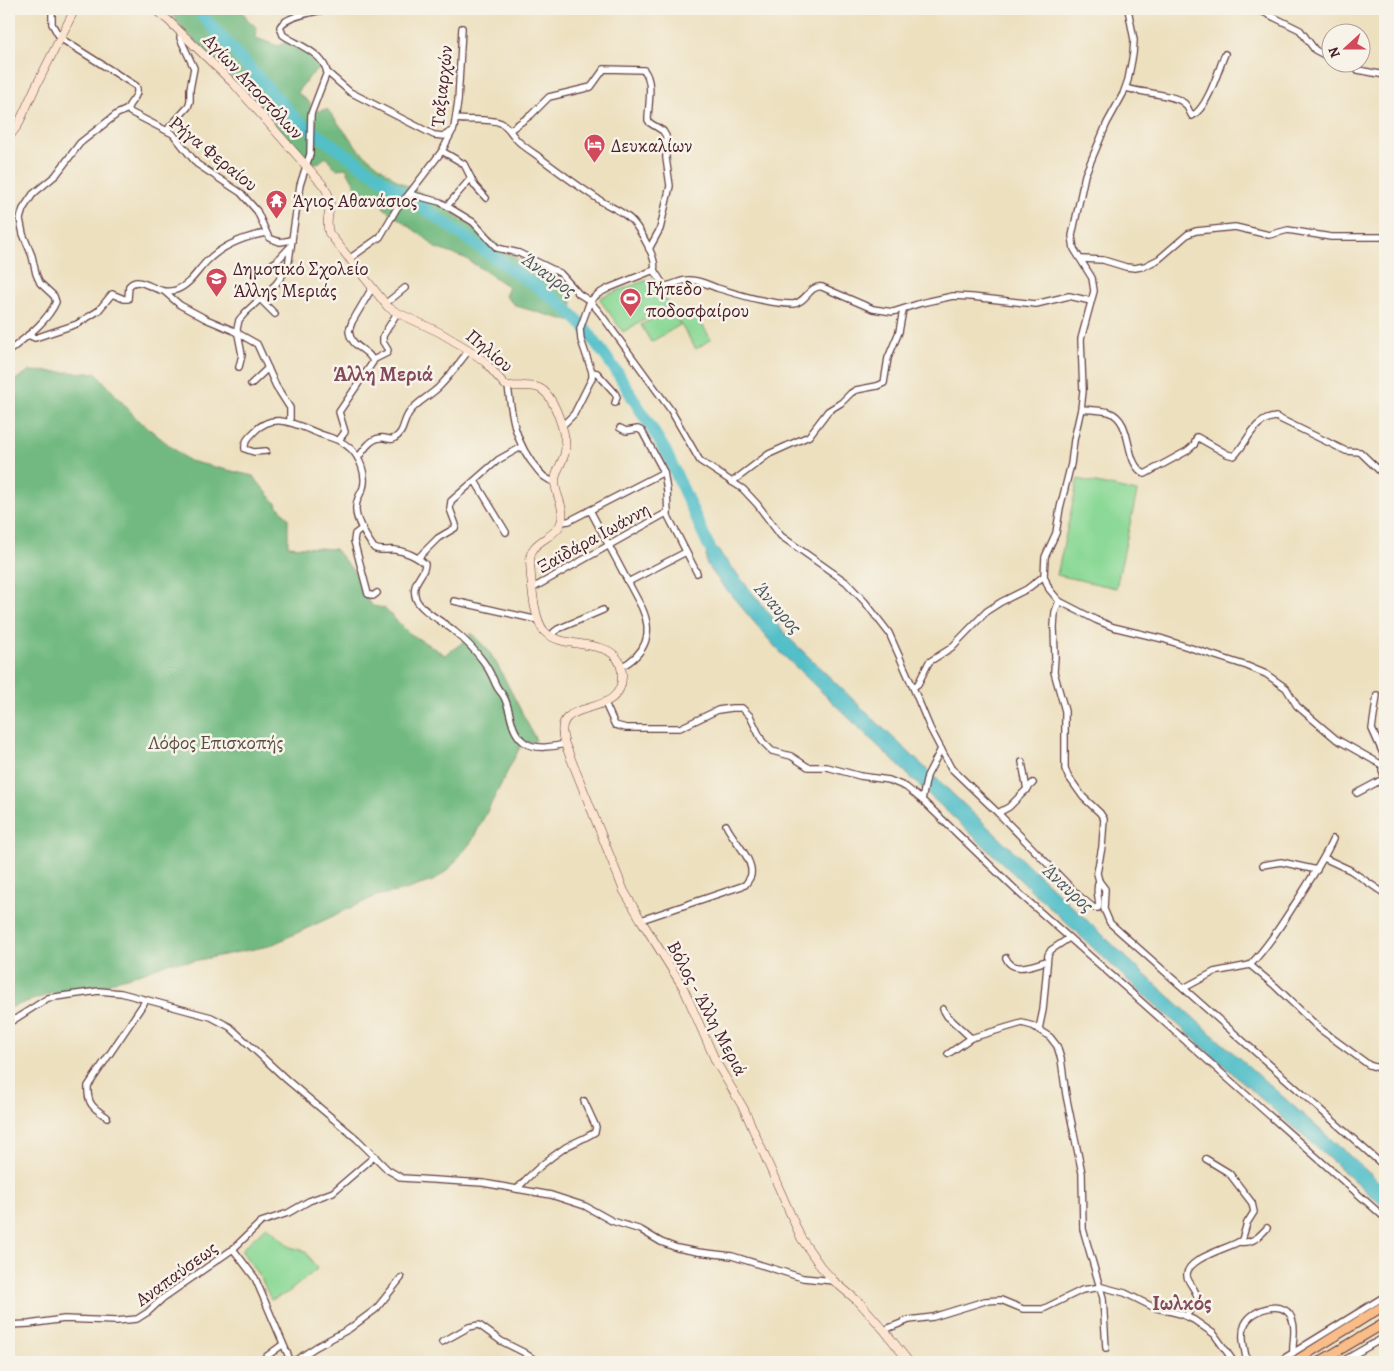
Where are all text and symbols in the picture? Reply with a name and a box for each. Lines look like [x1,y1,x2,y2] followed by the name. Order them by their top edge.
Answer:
[1322,22,1372,72] north arrow
[197,27,309,145] street label: Αγίων Αποστόλων
[425,44,459,128] street label: Ταξιαρχών
[1324,44,1345,61] text: N
[163,110,263,198] street label: Ρήγα Φεραίου
[583,133,607,164] hotel icon: Δευκαλίων
[611,133,692,159] place label: Δευκαλίων
[264,188,288,219] temple icon: Άγιος Αθανάσιος
[292,188,418,214] place label: Άγιος Αθανάσιος
[515,245,582,304] water label: Άναυρος
[233,256,369,304] place label: Δημοτικό Σχολείο Άλλης Μεριάς
[205,267,229,298] school or university icon: Δημοτικό Σχολείο Άλλης Μεριάς
[646,276,749,324] place label: Γήπεδο ποδοσφαίρου
[618,287,642,318] sports icon: Γήπεδο ποδοσφαίρου
[460,323,519,378] street label: Πηλίου
[333,360,433,388] district label: Άλλη Μεριά
[533,496,654,580] street label: Ξαϊδάρα Ιωάννη
[747,575,809,640] water label: Άναυρος
[148,730,283,756] park label: Λόφος Επισκοπής
[1036,856,1100,919] water label: Άναυρος
[661,936,754,1081] street label: Βόλος - Άλλη Μεριά
[129,1235,223,1313] street label: Αναπαύσεως
[1152,1289,1212,1317] district label: Ιωλκός

